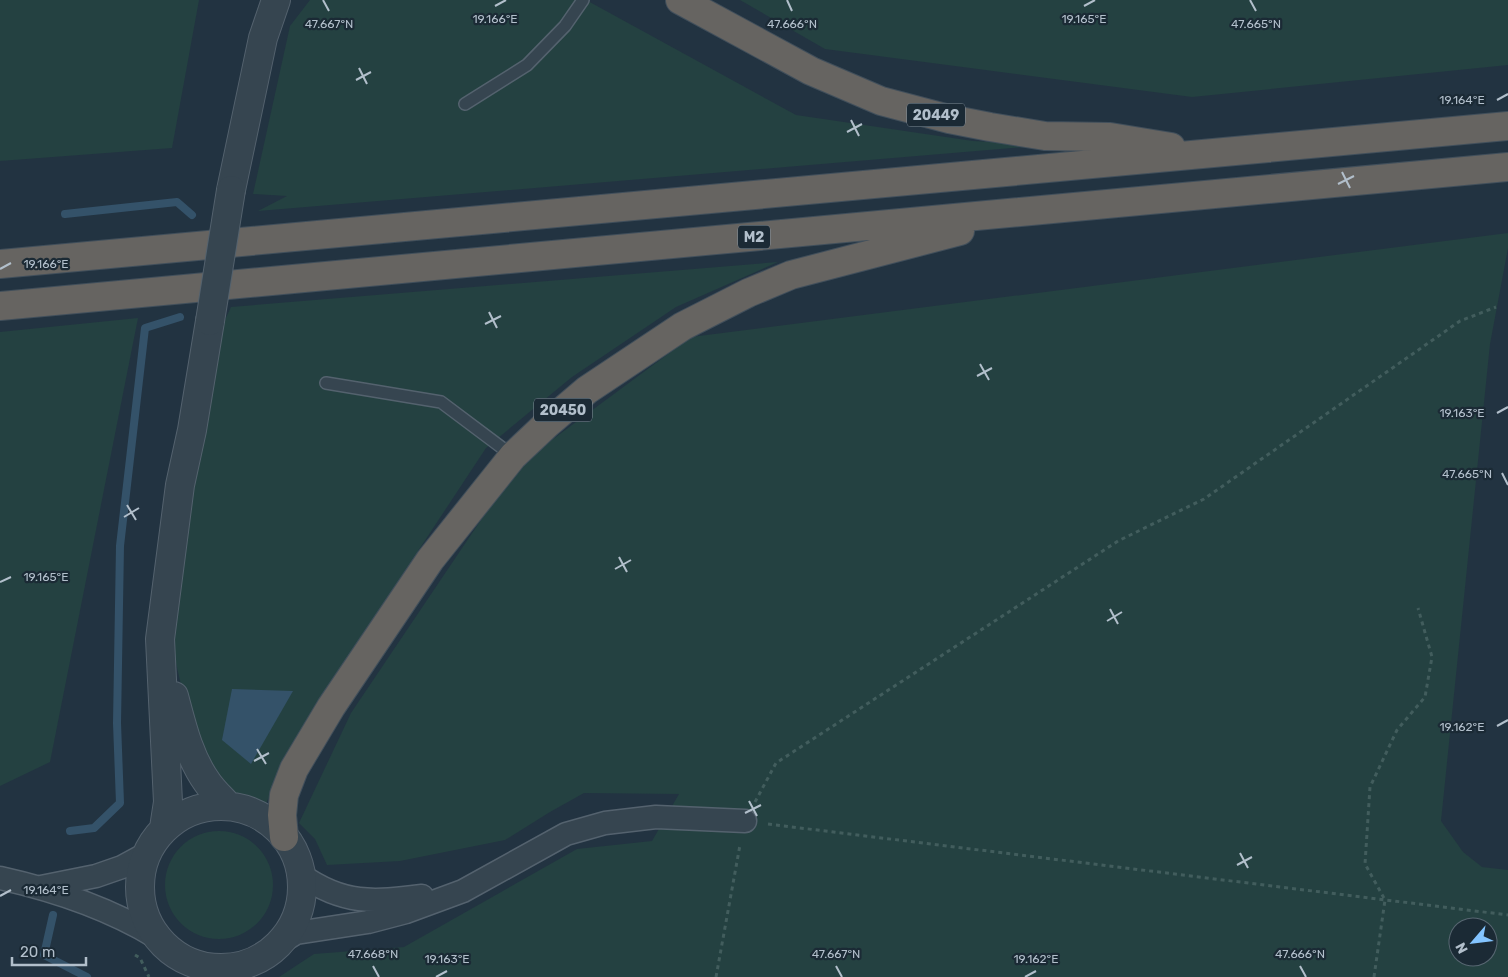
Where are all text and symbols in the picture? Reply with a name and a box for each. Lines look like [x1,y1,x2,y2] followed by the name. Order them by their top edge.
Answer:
[472,12,518,26] text: 19.166°E
[1061,12,1107,26] text: 19.165°E
[305,17,353,31] text: 47.667°N
[767,17,817,31] text: 47.666°N
[1231,17,1281,31] text: 47.665°N
[1439,93,1485,107] text: 19.164°E
[907,104,965,126] road number: 20449
[738,226,770,248] road number: M2
[23,257,69,271] text: 19.166°E
[534,398,592,422] road number: 20450
[1439,406,1485,420] text: 19.163°E
[1442,467,1492,481] text: 47.665°N
[23,570,69,584] text: 19.165°E
[1439,720,1485,734] text: 19.162°E
[23,883,69,897] text: 19.164°E
[1448,917,1498,967] north arrow
[12,934,86,966] scale bar
[1452,939,1472,956] text: N
[20,943,55,961] text: 20 m
[348,947,398,961] text: 47.668°N
[812,947,860,961] text: 47.667°N
[1275,947,1325,961] text: 47.666°N
[424,952,470,966] text: 19.163°E
[1013,952,1059,966] text: 19.162°E

